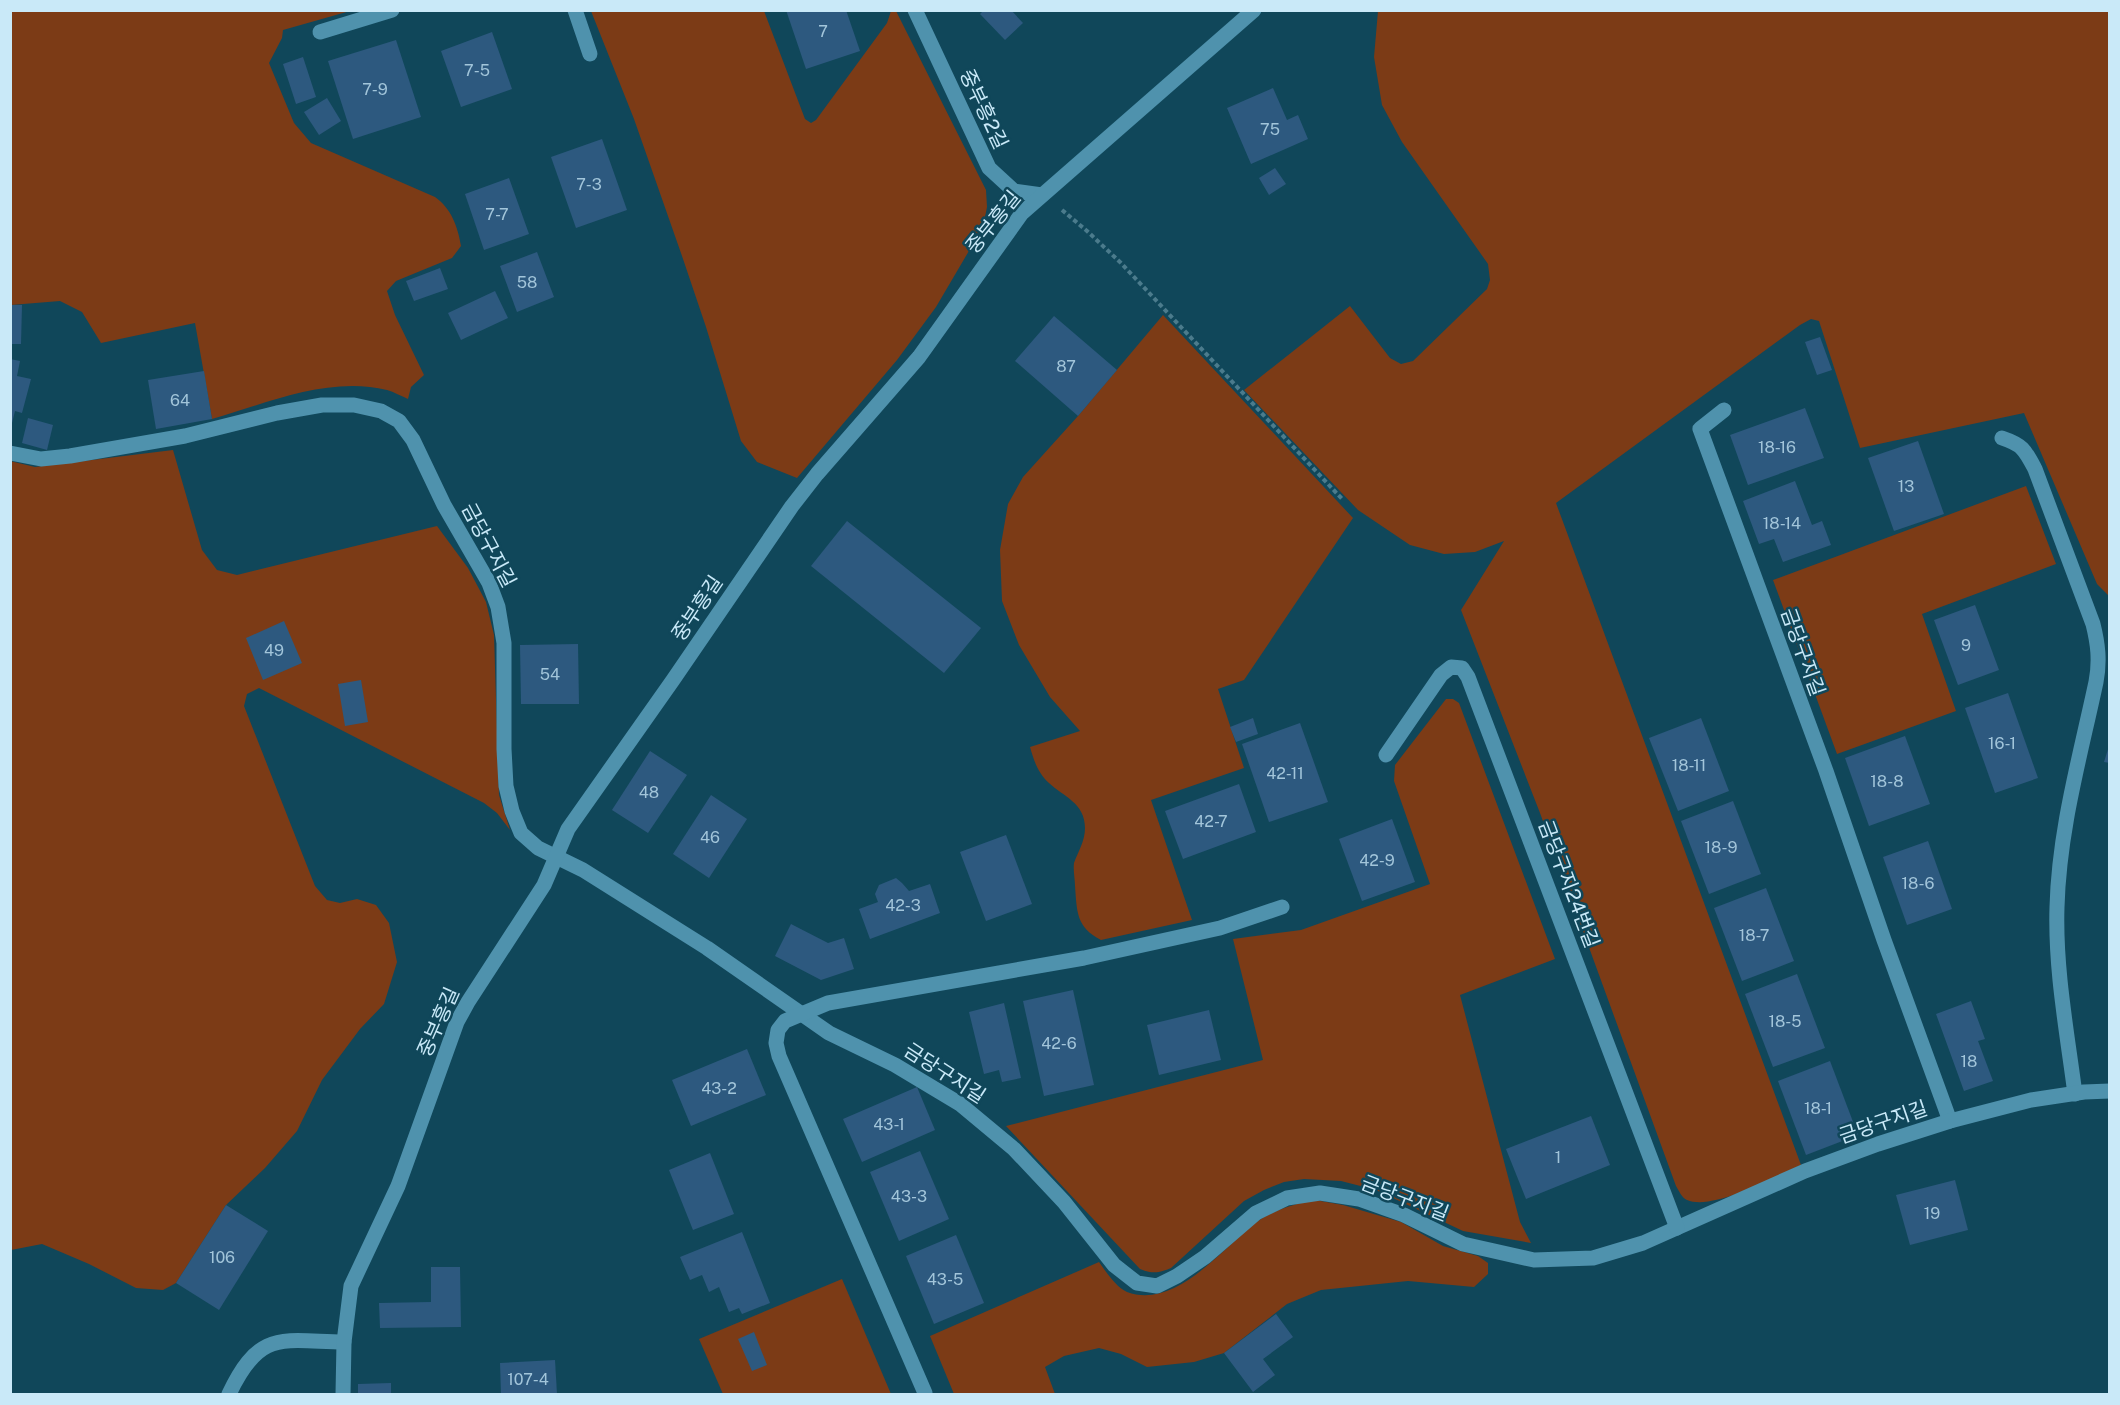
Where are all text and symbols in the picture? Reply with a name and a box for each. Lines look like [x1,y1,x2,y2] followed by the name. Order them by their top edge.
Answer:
[818,22,828,41] house number: 7
[464,61,490,80] house number: 7-5
[955,65,1013,153] street label: 중부흥2길
[362,80,388,99] house number: 7-9
[1260,120,1280,139] house number: 75
[576,175,602,194] house number: 7-3
[961,186,1025,258] street label: 중부흥길
[485,205,509,224] house number: 7-7
[517,273,537,292] house number: 58
[1056,357,1076,376] house number: 87
[170,391,190,410] house number: 64
[1758,438,1796,457] house number: 18-16
[1898,477,1914,496] house number: 13
[457,499,521,591] street label: 금당구지길
[1763,514,1801,533] house number: 18-14
[666,571,728,645] street label: 중부흥길
[1776,605,1830,699] street label: 금당구지길
[1961,636,1971,655] house number: 9
[264,641,284,660] house number: 49
[540,665,560,684] house number: 54
[1988,734,2016,753] house number: 16-1
[1672,756,1706,775] house number: 18-11
[1266,764,1304,783] house number: 42-11
[1870,772,1904,791] house number: 18-8
[639,783,659,802] house number: 48
[1194,812,1228,831] house number: 42-7
[1534,817,1604,951] street label: 금당구지24번길
[700,828,720,847] house number: 46
[1705,838,1737,857] house number: 18-9
[1359,851,1395,870] house number: 42-9
[1902,874,1934,893] house number: 18-6
[885,896,921,915] house number: 42-3
[1739,926,1769,945] house number: 18-7
[412,983,464,1061] street label: 중부흥길
[1768,1012,1802,1031] house number: 18-5
[1041,1034,1077,1053] house number: 42-6
[900,1038,990,1108] street label: 금당구지길
[1961,1052,1977,1071] house number: 18
[701,1079,737,1098] house number: 43-2
[1836,1096,1930,1148] street label: 금당구지길
[1804,1099,1832,1118] house number: 18-1
[873,1115,905,1134] house number: 43-1
[1555,1148,1561,1167] house number: 1
[1358,1170,1452,1226] street label: 금당구지길
[891,1187,927,1206] house number: 43-3
[1924,1204,1940,1223] house number: 19
[209,1248,235,1267] house number: 106
[927,1270,963,1289] house number: 43-5
[507,1370,549,1389] house number: 107-4

